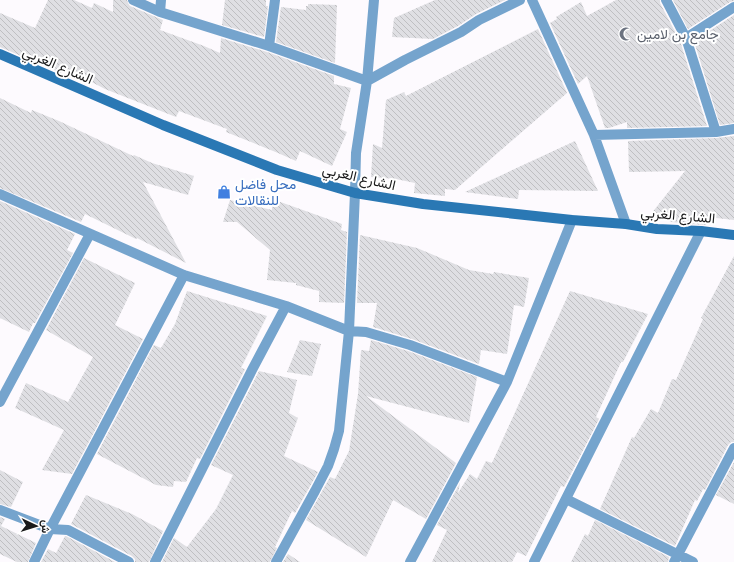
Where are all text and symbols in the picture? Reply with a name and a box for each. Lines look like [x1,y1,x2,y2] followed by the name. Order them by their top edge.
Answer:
[637,25,719,45] place label: جامع بن لامين
[618,26,634,42] mosque icon: جامع بن لامين
[19,42,96,91] street label: الشارع الغربي
[320,160,397,197] street label: الشارع الغربي
[235,175,296,209] place label: محل فاضل للنقالات
[216,184,232,200] shop icon: محل فاضل للنقالات
[640,203,716,230] street label: الشارع الغربي
[16,506,56,546] north arrow
[39,520,53,534] text: ش

